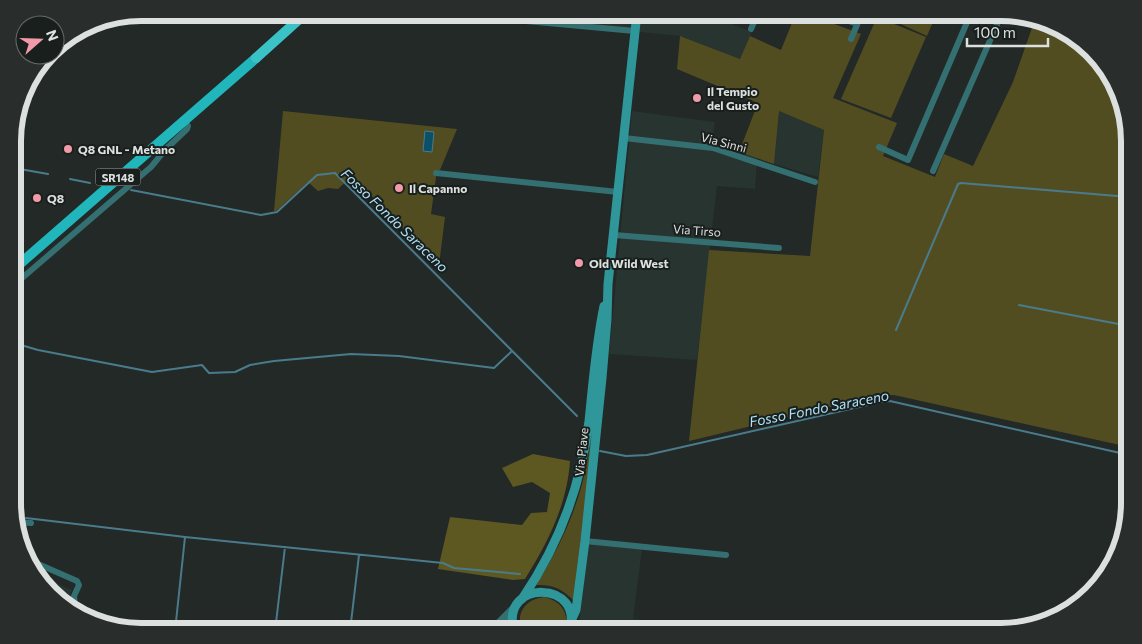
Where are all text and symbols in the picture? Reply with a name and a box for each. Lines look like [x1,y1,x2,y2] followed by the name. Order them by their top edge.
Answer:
[15,15,65,65] north arrow
[967,15,1048,47] scale bar
[974,23,1016,41] text: 100 m
[43,28,62,43] text: N
[707,84,759,112] place label: Il Tempio del Gusto
[691,92,703,104] marker: Il Tempio del Gusto
[700,129,748,155] street label: Via Sinni
[78,142,175,156] place label: Q8 GNL - Metano
[62,143,74,155] marker: Q8 GNL - Metano
[338,165,452,275] water label: Fosso Fondo Saraceno
[96,168,140,186] road number: SR148
[409,181,467,195] place label: Il Capanno
[393,182,405,194] marker: Il Capanno
[47,191,64,205] place label: Q8
[31,192,43,204] marker: Q8
[673,221,721,239] street label: Via Tirso
[589,256,668,270] place label: Old Wild West
[573,257,585,269] marker: Old Wild West
[748,386,890,430] water label: Fosso Fondo Saraceno
[571,427,591,477] street label: Via Piave

